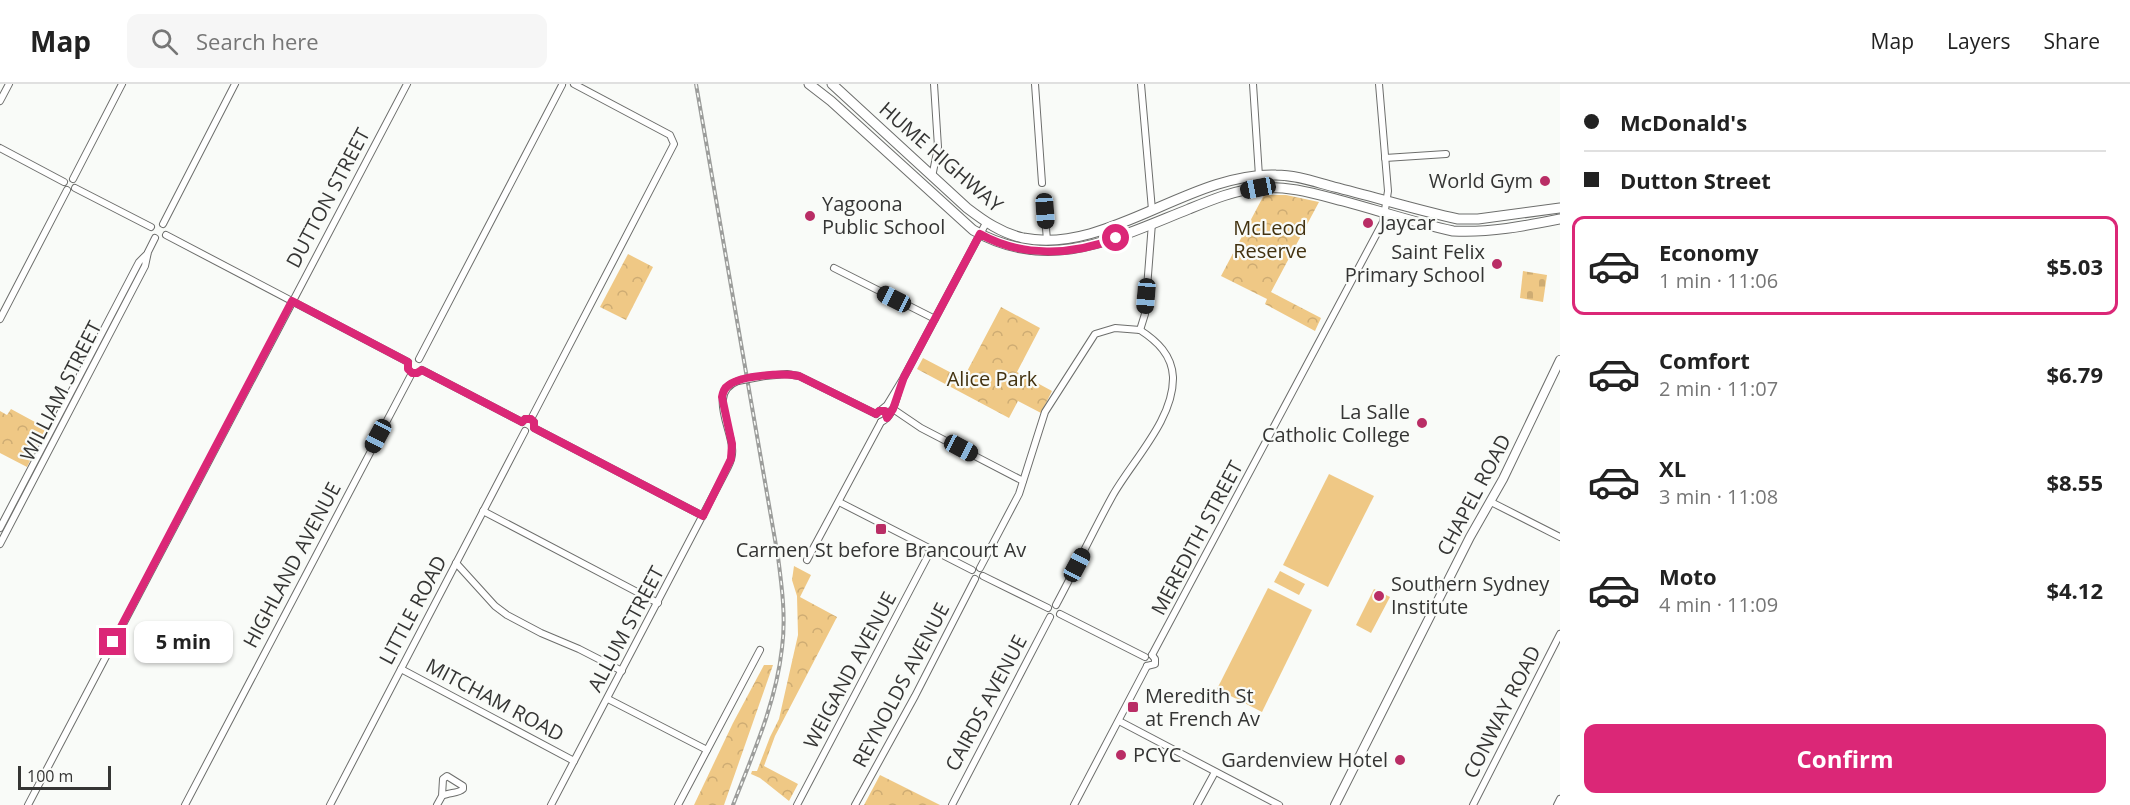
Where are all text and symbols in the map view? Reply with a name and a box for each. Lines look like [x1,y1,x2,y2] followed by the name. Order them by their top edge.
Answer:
[127,14,547,68] search box
[30,22,91,60] text: Map
[148,25,181,58] icon: search
[196,26,319,56] text: Search here
[1871,27,1914,55] text: Map
[1947,27,2011,55] text: Layers
[2044,27,2100,55] text: Share
[874,95,1009,218] street label: HUME HIGHWAY
[1620,107,1747,137] text: McDonald's
[279,123,376,272] street label: DUTTON STREET
[1620,165,1771,195] text: Dutton Street
[1429,167,1533,194] place label: World Gym
[1538,174,1552,188] marker: World Gym
[1239,176,1277,200] car
[822,190,945,240] place label: Yagoona Public School
[1035,192,1055,230] car
[803,209,817,223] marker: Yagoona Public School
[1378,209,1435,236] place label: Jaycar
[1233,214,1307,264] park label: McLeod Reserve
[1361,216,1375,230] marker: Jaycar
[1102,224,1129,251] route start
[1659,237,1758,267] text: Economy
[1345,238,1486,288] place label: Saint Felix Primary School
[1587,239,1641,293] icon: car
[2046,251,2103,281] text: $5.03
[1490,257,1504,271] marker: Saint Felix Primary School
[1659,267,1778,294] text: 1 min · 11:06
[1135,277,1157,315] car
[874,283,914,315] car
[14,316,108,465] street label: WILLIAM STREET
[1659,345,1750,375] text: Comfort
[1587,347,1641,401] icon: car
[2046,359,2103,389] text: $6.79
[947,365,1038,392] park label: Alice Park
[1659,375,1778,402] text: 2 min · 11:07
[1262,398,1410,448] place label: La Salle Catholic College
[362,416,394,456] car
[1415,416,1429,430] marker: La Salle Catholic College
[1430,429,1517,560] street label: CHAPEL ROAD
[941,432,981,464] car
[1659,453,1686,483] text: XL
[1587,455,1641,509] icon: car
[1144,456,1249,620] street label: MEREDITH STREET
[2046,467,2103,497] text: $8.55
[236,477,347,652] street label: HIGHLAND AVENUE
[1659,483,1778,510] text: 3 min · 11:08
[874,522,888,536] marker: Carmen St before Brancourt Av
[736,536,1026,563] place label: Carmen St before Brancourt Av
[1061,545,1093,585] car
[372,551,453,669] street label: LITTLE ROAD
[581,561,670,696] street label: ALLUM STREET
[1659,561,1717,591] text: Moto
[1587,563,1641,617] icon: car
[1391,570,1550,620] place label: Southern Sydney Institute
[2046,575,2103,605] text: $4.12
[797,587,902,753] street label: WEIGAND AVENUE
[1372,589,1386,603] marker: Southern Sydney Institute
[1659,591,1778,618] text: 4 min · 11:09
[846,598,955,772] street label: REYNOLDS AVENUE
[134,621,233,663] callout: 5 min
[99,628,126,655] route end
[156,628,211,655] text: 5 min
[938,630,1033,775] street label: CAIRDS AVENUE
[1456,641,1547,783] street label: CONWAY ROAD
[421,652,569,747] street label: MITCHAM ROAD
[1145,682,1260,732] place label: Meredith St at French Av
[1126,700,1140,714] marker: Meredith St at French Av
[1584,724,2106,793] button: Confirm
[1133,741,1181,768] place label: PCYC
[1221,746,1388,773] place label: Gardenview Hotel
[1114,748,1128,762] marker: PCYC
[1393,753,1407,767] marker: Gardenview Hotel
[18,763,111,790] scale bar
[27,765,73,787] text: 100 m

